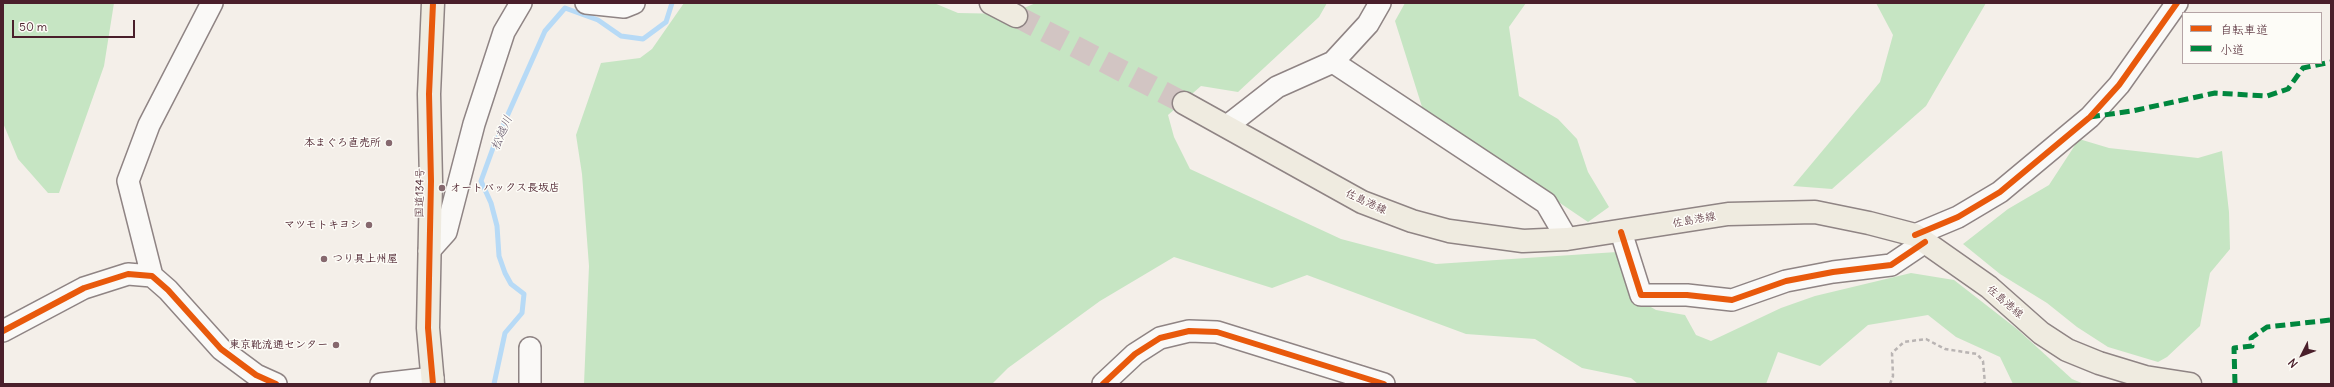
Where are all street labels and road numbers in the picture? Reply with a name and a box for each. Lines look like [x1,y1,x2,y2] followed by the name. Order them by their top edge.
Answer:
[413,168,427,218] street label: 国道134号
[1343,187,1389,217] street label: 佐島港線
[1671,210,1717,230] street label: 佐島港線
[1984,283,2026,321] street label: 佐島港線

